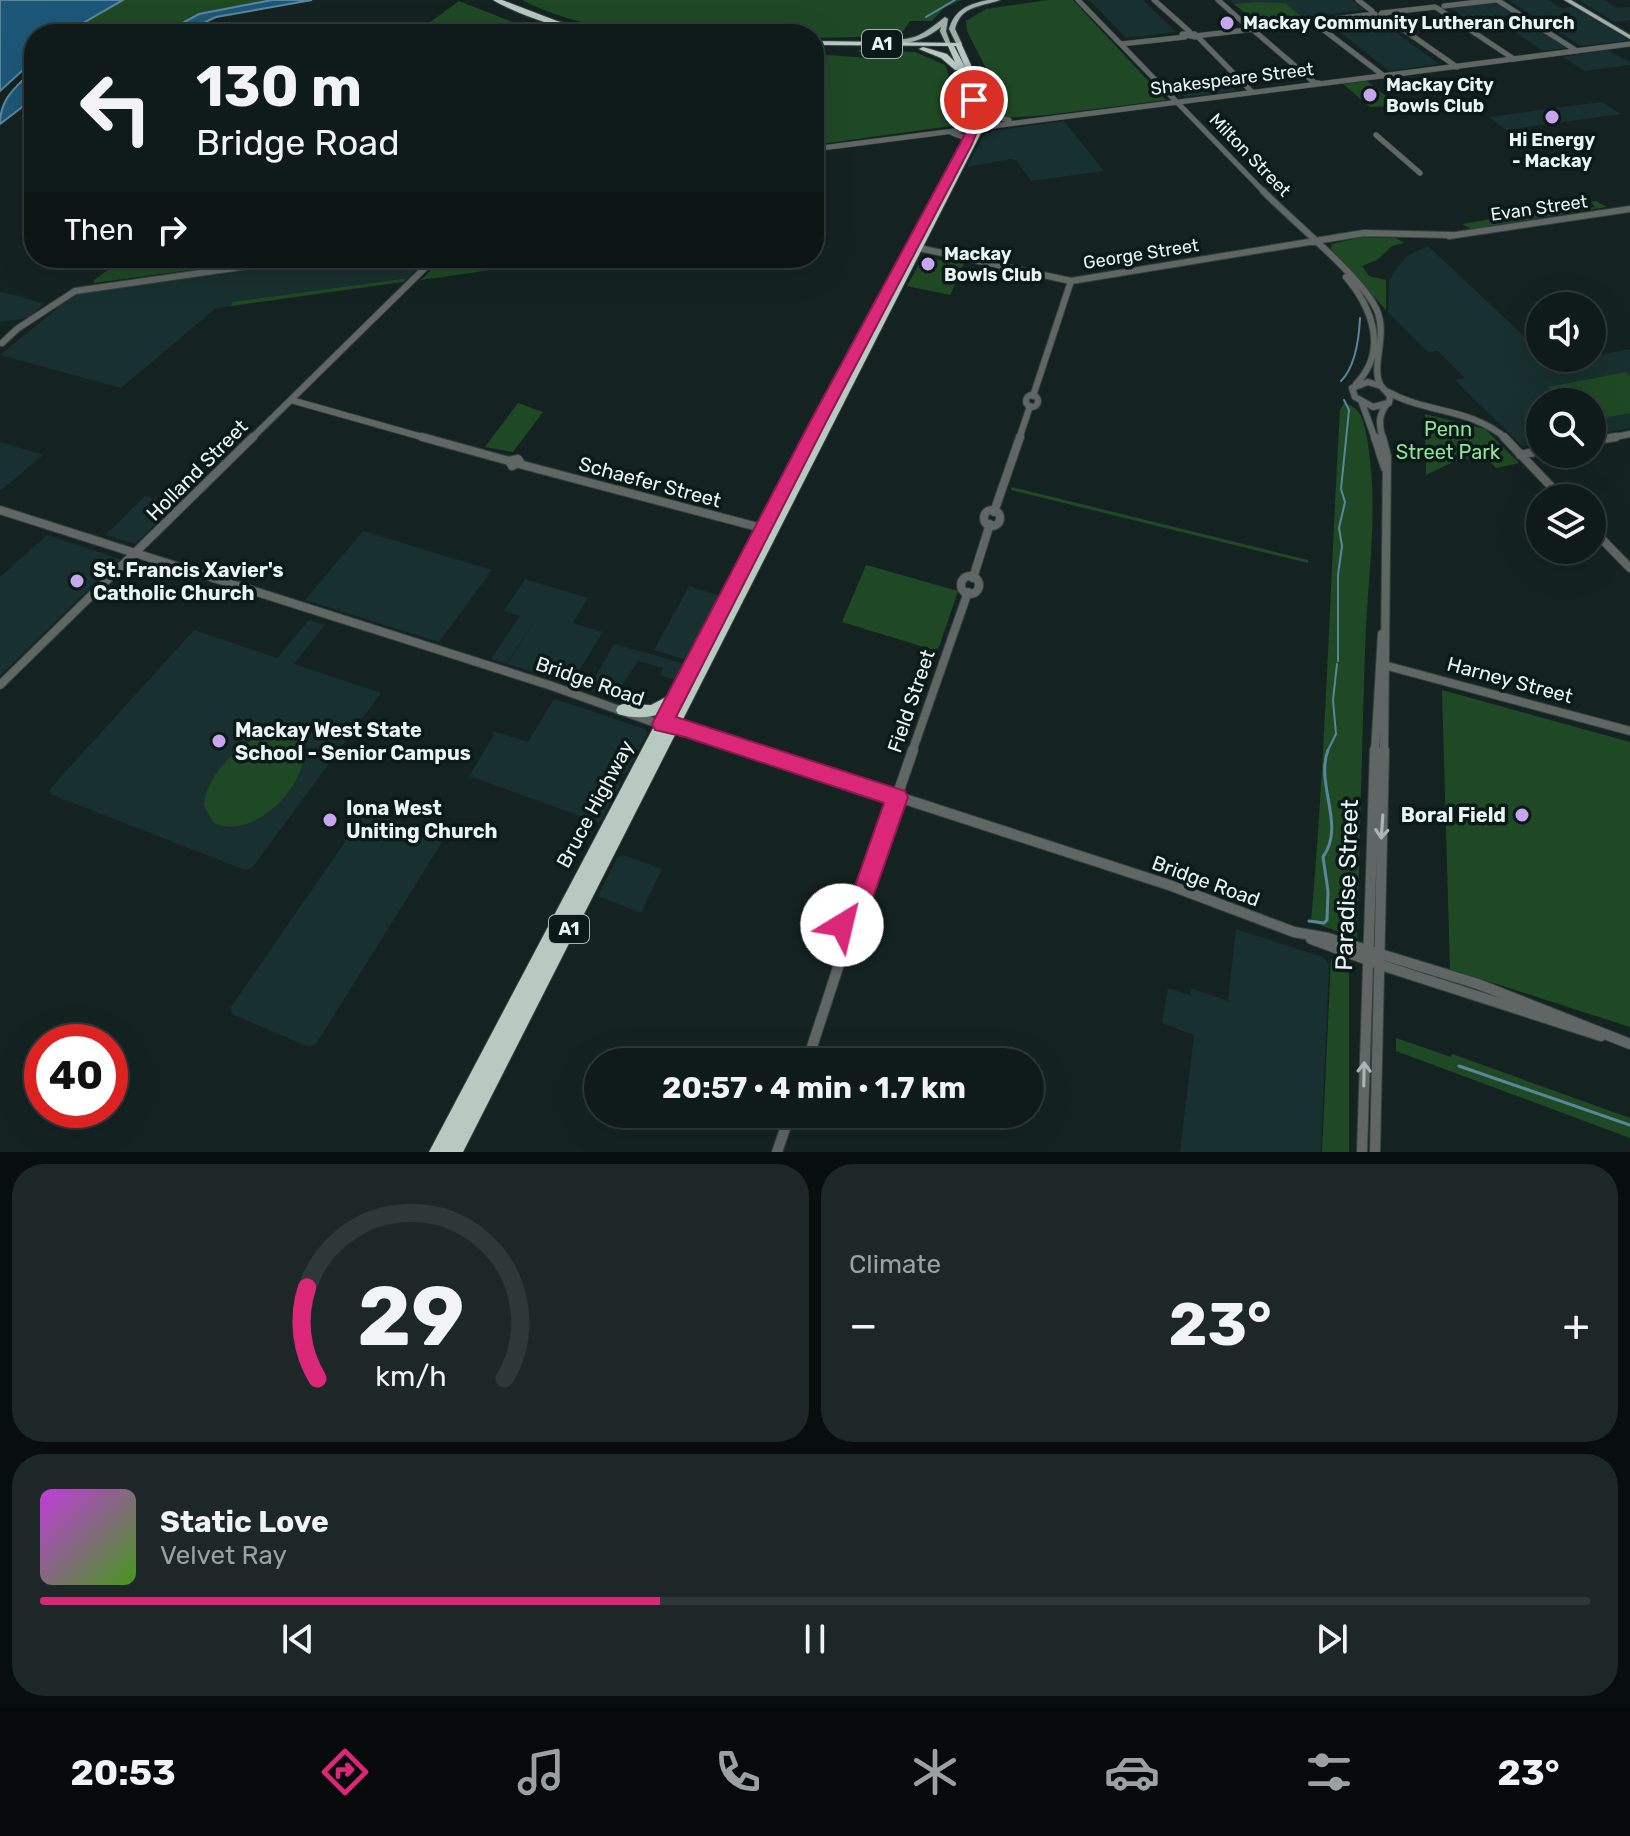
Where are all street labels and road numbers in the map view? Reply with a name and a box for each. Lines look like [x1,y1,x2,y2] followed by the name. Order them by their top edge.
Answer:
[862,30,902,58] road number: A1
[1149,58,1315,100] street label: Shakespeare Street
[1205,109,1295,201] street label: Milton Street
[1489,190,1589,226] street label: Evan Street
[1082,234,1200,274] street label: George Street
[141,414,253,526] street label: Holland Street
[576,451,724,513] street label: Schaefer Street
[882,646,940,756] street label: Field Street
[533,651,647,711] street label: Bridge Road
[1445,652,1576,708] street label: Harney Street
[551,736,639,872] street label: Bruce Highway
[1330,799,1364,971] street label: Paradise Street
[1149,850,1263,912] street label: Bridge Road
[549,915,589,943] road number: A1

